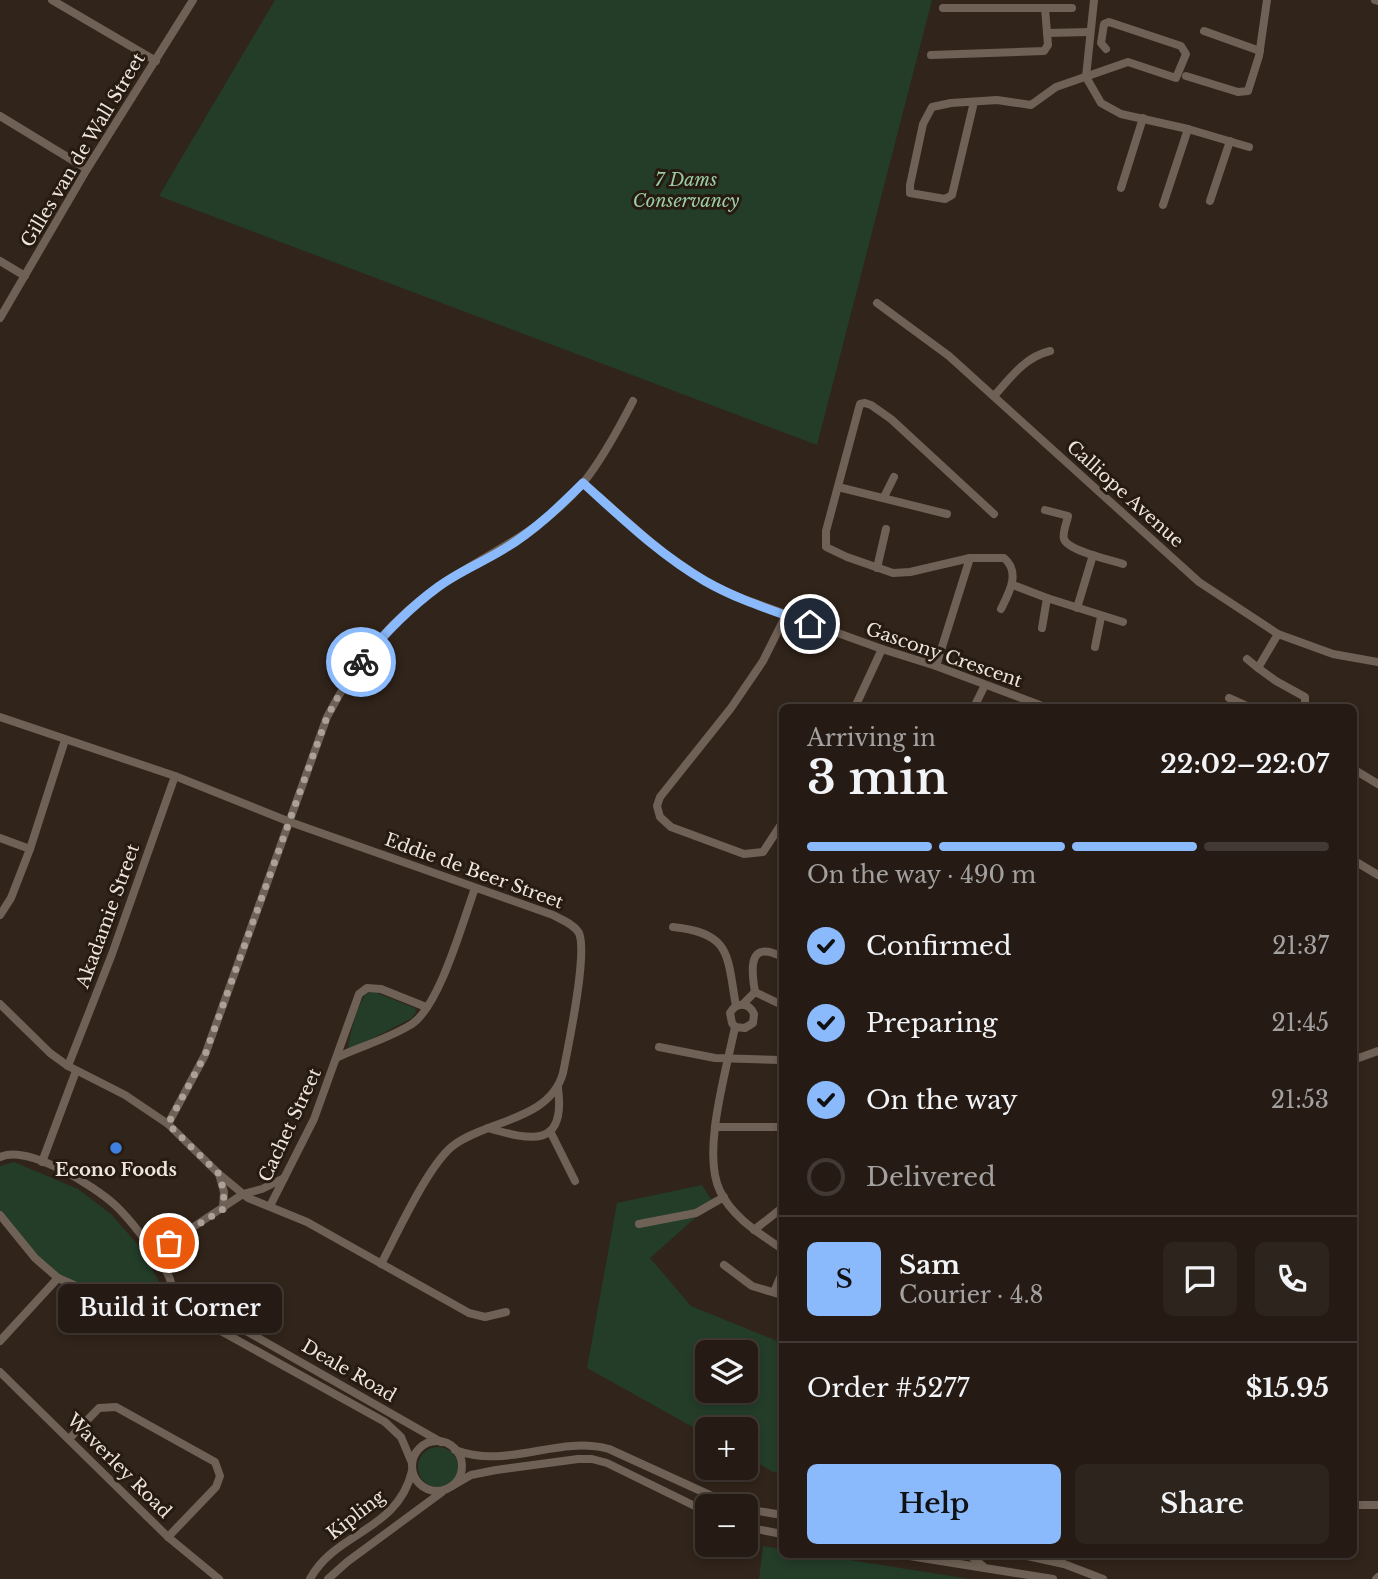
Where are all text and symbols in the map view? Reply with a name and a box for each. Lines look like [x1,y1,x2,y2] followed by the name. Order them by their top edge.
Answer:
[16,49,150,251] street label: Gilles van de Wall Street
[633,169,740,212] park label: 7 Dams Conservancy
[1062,436,1188,552] street label: Calliope Avenue
[780,594,840,654] pin
[791,605,829,643] icon: home
[863,618,1025,692] street label: Gascony Crescent
[326,627,396,697] courier
[342,643,380,681] icon: bike
[807,724,936,752] text: Arriving in
[1160,748,1329,780] text: 22:02–22:07
[807,749,948,806] text: 3 min
[382,828,566,914] street label: Eddie de Beer Street
[71,841,144,992] street label: Akadamie Street
[807,861,1036,889] text: On the way · 490 m
[807,927,845,965] icon: check
[866,930,1011,962] text: Confirmed
[1272,932,1329,960] text: 21:37
[807,1004,845,1042] icon: check
[866,1007,998,1039] text: Preparing
[1272,1009,1329,1037] text: 21:45
[254,1064,326,1185] street label: Cachet Street
[807,1081,845,1119] icon: check
[866,1084,1018,1116] text: On the way
[1271,1086,1329,1114] text: 21:53
[108,1140,124,1156] marker: Econo Foods
[55,1159,177,1181] place label: Econo Foods
[866,1161,996,1193] text: Delivered
[139,1213,199,1273] pin
[150,1224,188,1262] icon: bag
[1163,1242,1237,1316] button: chat
[1255,1242,1329,1316] button: phone
[899,1249,960,1281] text: Sam
[835,1263,853,1295] text: S
[899,1281,1044,1309] text: Courier · 4.8
[57,1285,281,1334] callout: Build it Corner
[79,1294,261,1322] text: Build it Corner
[298,1335,400,1407] street label: Deale Road
[695,1340,758,1557] map controls
[695,1340,758,1403] button: layers
[807,1372,970,1404] text: Order #5277
[1246,1372,1329,1404] text: $15.95
[61,1408,176,1523] street label: Waverley Road
[695,1417,758,1480] button: +
[807,1464,1061,1544] button: Help
[1075,1464,1329,1544] button: Share
[323,1485,390,1544] street label: Kipling
[695,1494,758,1557] button: −

